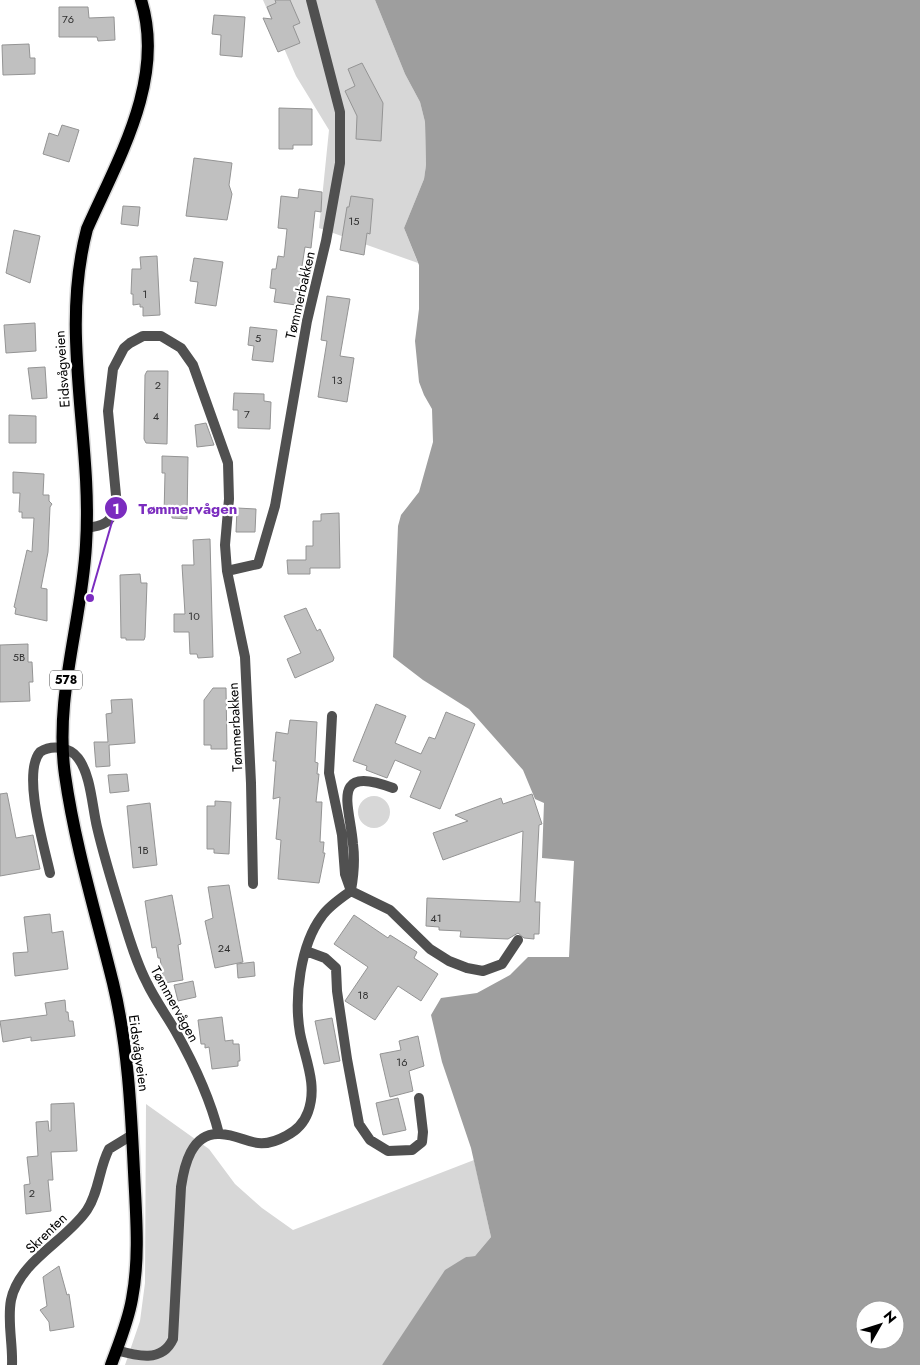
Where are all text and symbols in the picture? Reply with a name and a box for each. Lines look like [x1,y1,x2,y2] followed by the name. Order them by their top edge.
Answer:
[62,11,74,27] house number: 76
[348,213,360,229] house number: 15
[280,249,320,341] street label: Tømmerbakken
[143,286,147,302] house number: 1
[49,330,75,408] street label: Eidsvågveien
[255,330,261,346] house number: 5
[332,372,342,388] house number: 13
[155,377,161,393] house number: 2
[244,406,250,422] house number: 7
[153,408,160,424] house number: 4
[104,493,248,523] callout: Tømmervågen
[112,498,120,520] text: 1
[139,498,237,520] text: Tømmervågen
[188,608,200,624] house number: 10
[13,649,25,665] house number: 5B
[50,670,82,690] road number: 578
[223,682,247,772] street label: Tømmerbakken
[137,842,149,858] house number: 1B
[430,910,442,926] house number: 41
[218,940,231,956] house number: 24
[146,962,204,1046] street label: Tømmervågen
[358,987,368,1003] house number: 18
[124,1013,154,1093] street label: Eidsvågveien
[396,1054,408,1070] house number: 16
[29,1185,35,1201] house number: 2
[21,1208,71,1258] street label: Skrenten
[855,1300,905,1350] north arrow
[879,1306,901,1327] text: N

